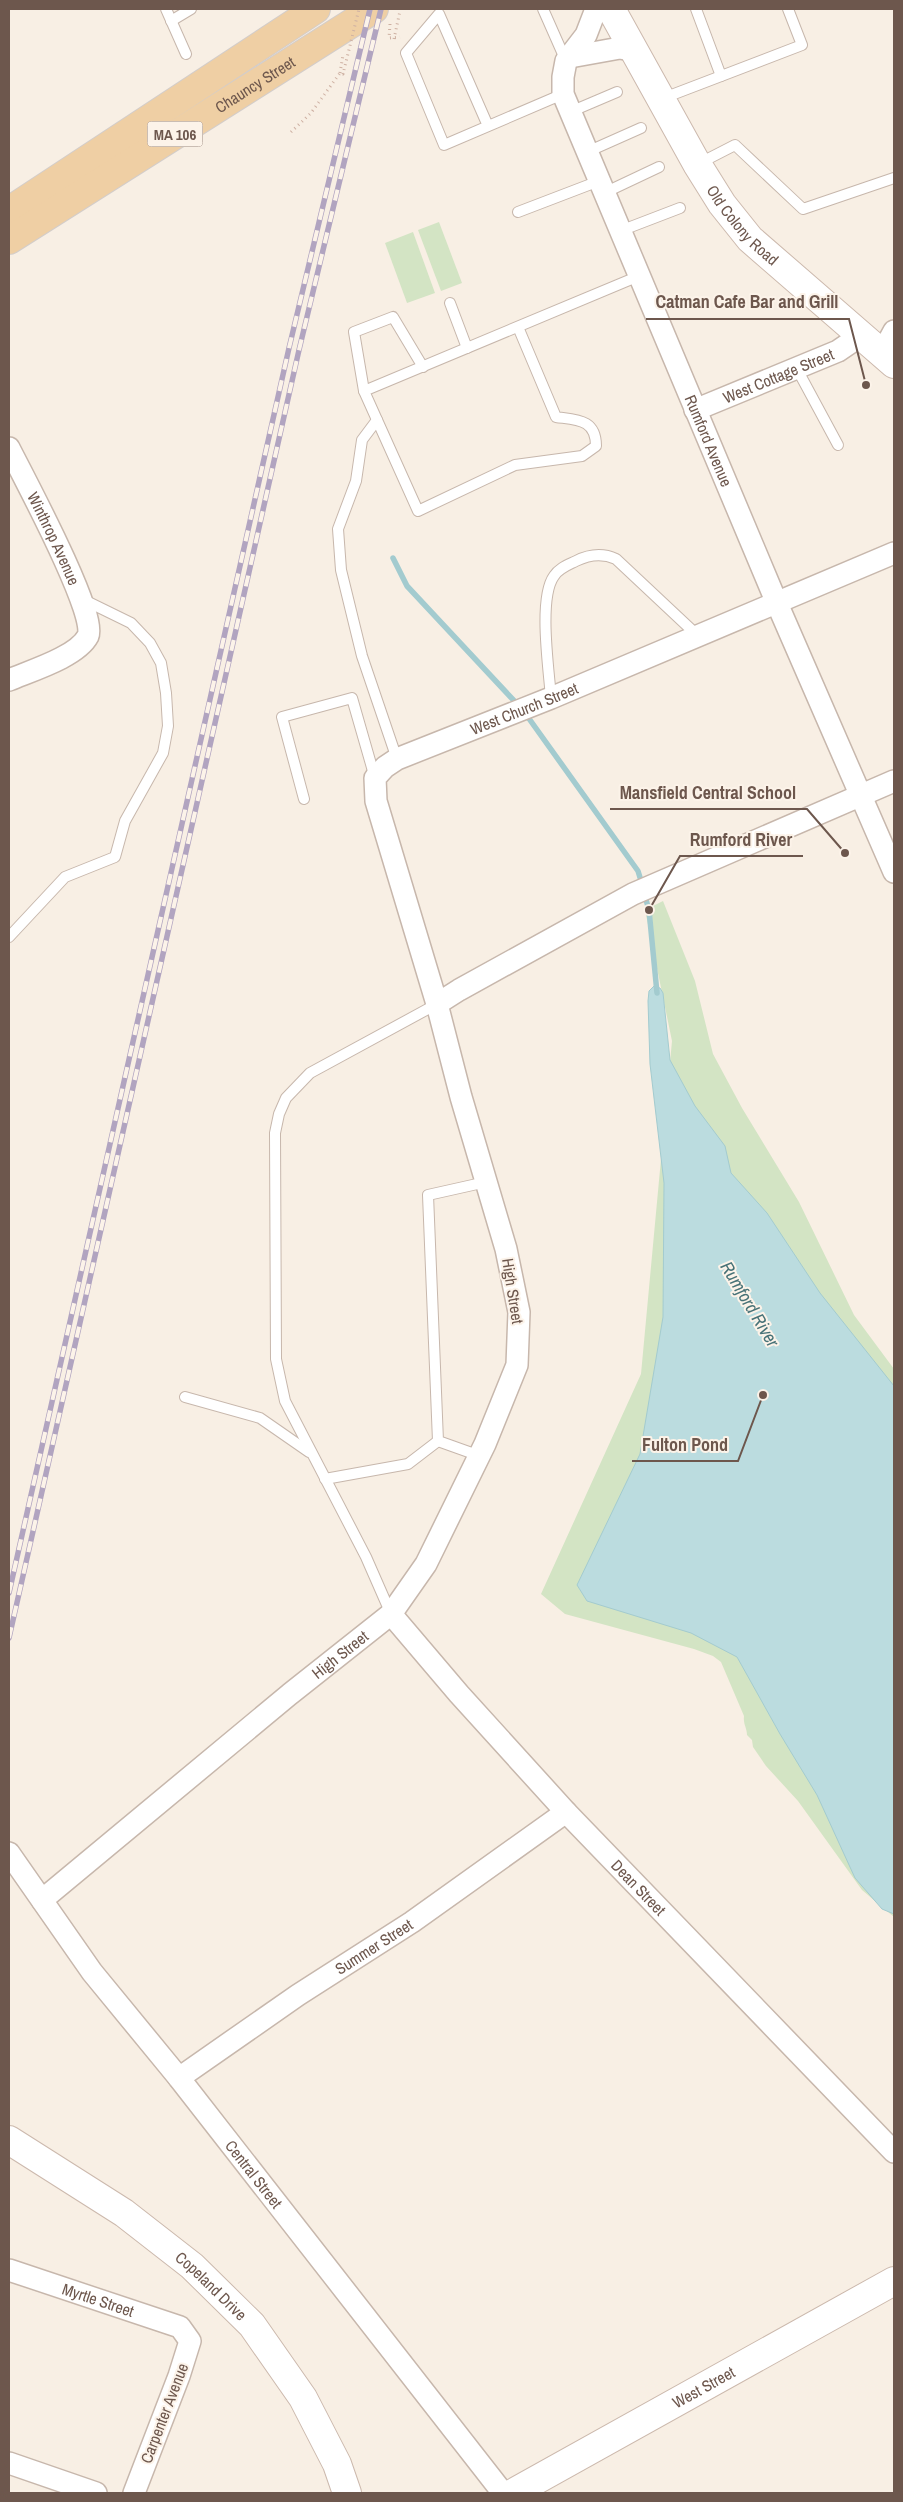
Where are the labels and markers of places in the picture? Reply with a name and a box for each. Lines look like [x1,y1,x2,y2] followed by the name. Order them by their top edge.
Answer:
[646,286,849,319] callout: Catman Cafe Bar and Grill
[610,776,807,809] callout: Mansfield Central School
[680,823,803,856] callout: Rumford River
[632,1428,738,1461] callout: Fulton Pond

